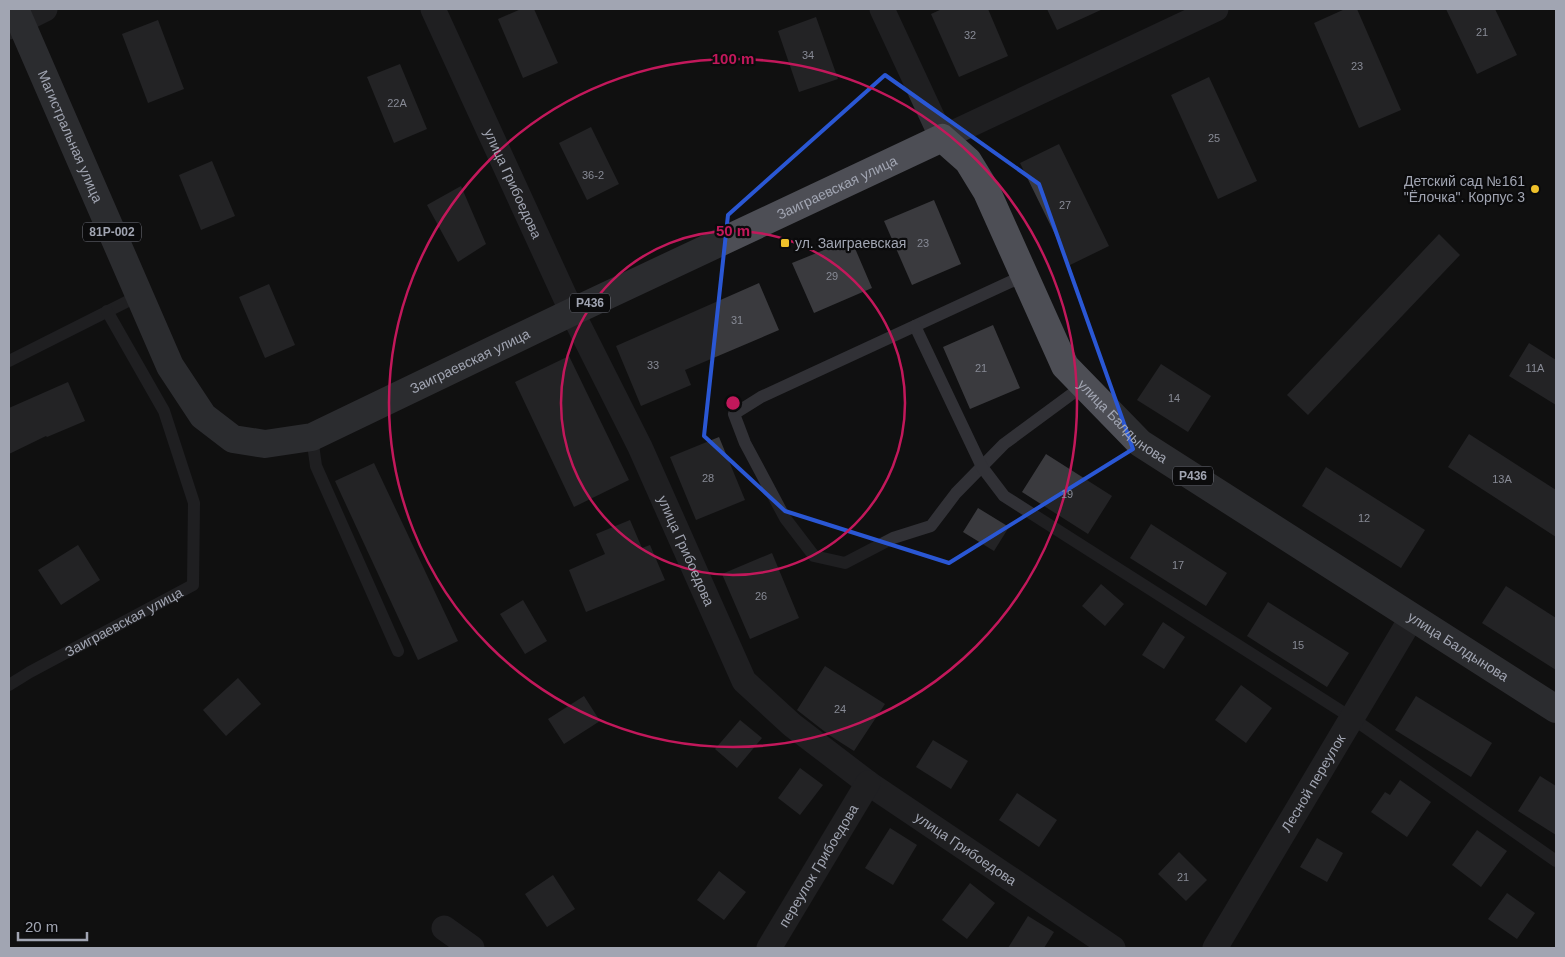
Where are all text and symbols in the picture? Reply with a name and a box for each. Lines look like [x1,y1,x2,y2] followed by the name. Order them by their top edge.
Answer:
[1476,26,1488,38] house number: 21
[964,29,976,41] house number: 32
[802,49,814,61] house number: 34
[712,50,754,67] text: 100 m
[1351,60,1363,72] house number: 23
[35,68,106,205] street label: Магистральная улица
[387,97,407,109] house number: 22А
[481,126,545,241] street label: улица Грибоедова
[1208,132,1220,144] house number: 25
[774,152,900,223] street label: Заиграевская улица
[582,169,604,181] house number: 36-2
[1404,173,1525,205] place label: Детский сад №161 "Ёлочка". Корпус 3
[1529,183,1541,195] marker: Детский сад №161 "Ёлочка". Корпус 3
[1059,199,1071,211] house number: 27
[83,222,141,242] road number: 81Р-002
[716,222,750,239] text: 50 m
[795,235,906,251] place label: ул. Заиграевская
[779,237,791,249] marker: ул. Заиграевская
[917,237,929,249] house number: 23
[826,270,838,282] house number: 29
[570,294,610,312] road number: P436
[731,314,743,326] house number: 31
[407,325,533,397] street label: Заиграевская улица
[647,359,659,371] house number: 33
[975,362,987,374] house number: 21
[1526,362,1545,374] house number: 11А
[1075,376,1170,466] street label: улица Балдынова
[1168,392,1180,404] house number: 14
[724,394,742,412] centre of rings
[1173,466,1213,486] road number: P436
[702,472,714,484] house number: 28
[1492,473,1512,485] house number: 13А
[1061,488,1073,500] house number: 19
[655,493,718,609] street label: улица Грибоедова
[1358,512,1370,524] house number: 12
[1172,559,1184,571] house number: 17
[62,584,186,660] street label: Заиграевская улица
[755,590,767,602] house number: 26
[1405,608,1512,685] street label: улица Балдынова
[1292,639,1304,651] house number: 15
[834,703,846,715] house number: 24
[1278,730,1349,835] street label: Лесной переулок
[775,801,861,930] street label: переулок Грибоедова
[912,809,1020,889] street label: улица Грибоедова
[1177,871,1189,883] house number: 21
[18,910,86,942] scale bar
[25,918,58,935] text: 20 m

